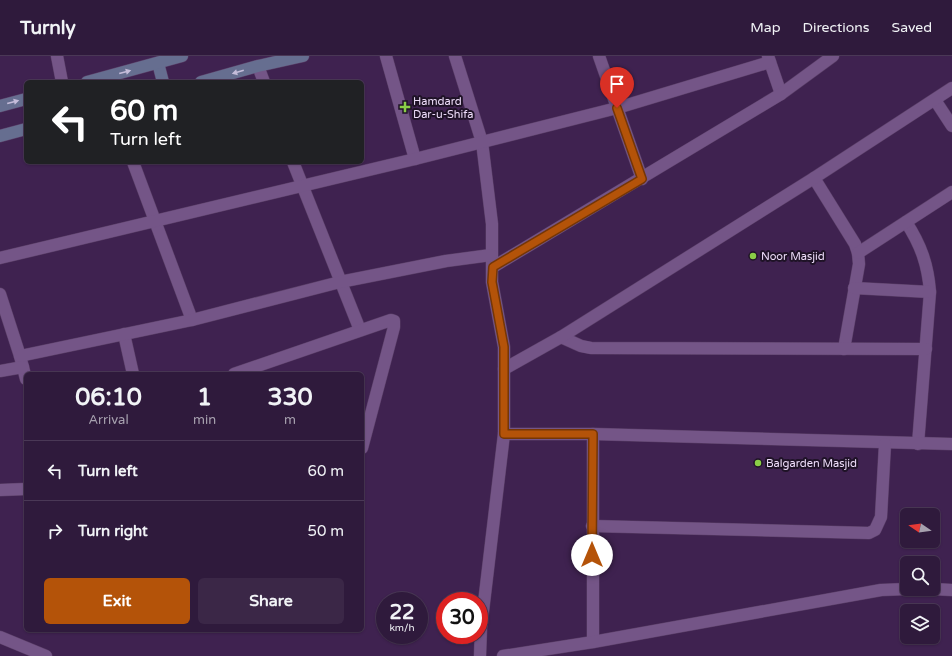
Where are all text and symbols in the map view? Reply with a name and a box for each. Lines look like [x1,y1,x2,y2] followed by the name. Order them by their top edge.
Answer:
[20,17,76,39] text: Turnly
[750,19,781,36] text: Map
[803,19,870,36] text: Directions
[892,19,932,36] text: Saved
[600,67,634,108] pin
[119,68,131,74] one-way arrow
[232,69,244,75] one-way arrow
[606,73,628,95] icon: arrive
[110,94,178,128] text: 60 m
[413,95,473,121] place label: Hamdard Dar-u-Shifa
[44,96,96,148] icon: left
[7,99,19,105] one-way arrow
[400,102,410,112] marker: Hamdard Dar-u-Shifa
[110,128,182,150] text: Turn left
[761,250,825,263] place label: Noor Masjid
[748,251,758,261] marker: Noor Masjid
[75,383,142,412] text: 06:10
[197,383,212,412] text: 1
[267,383,313,412] text: 330
[88,412,129,428] text: Arrival
[193,412,216,428] text: min
[284,412,296,428] text: m
[766,457,857,470] place label: Balgarden Masjid
[753,458,763,468] marker: Balgarden Masjid
[44,460,66,482] icon: left
[78,462,138,480] text: Turn left
[307,462,344,480] text: 60 m
[900,508,940,548] north arrow
[900,508,940,644] map controls
[44,520,66,542] icon: right
[78,522,148,540] text: Turn right
[307,522,344,540] text: 50 m
[571,534,613,576] position arrow
[900,556,940,596] button: search
[44,578,190,624] button: Exit
[198,578,344,624] button: Share
[436,592,488,644] speed limit sign: 30
[389,601,415,625] text: 22
[900,604,940,644] button: layers
[389,622,415,634] text: km/h

